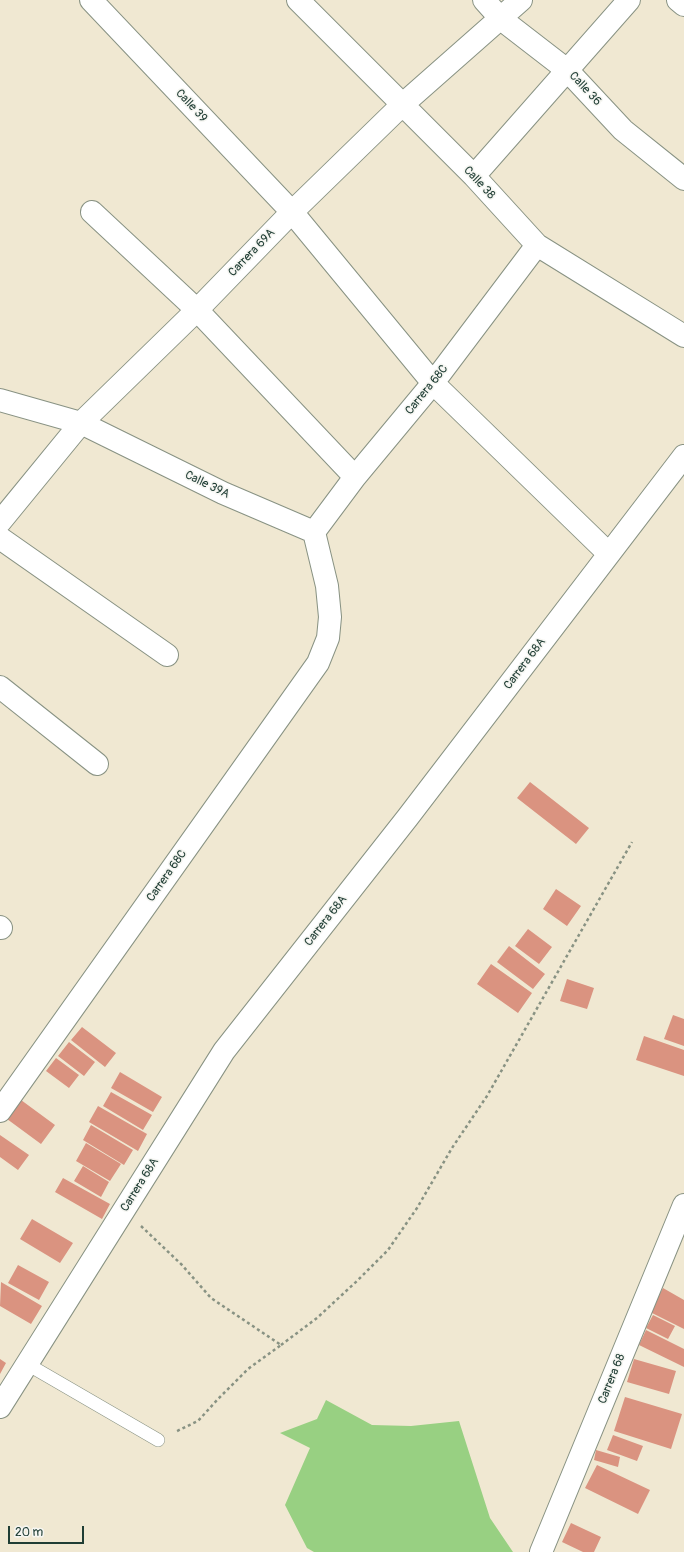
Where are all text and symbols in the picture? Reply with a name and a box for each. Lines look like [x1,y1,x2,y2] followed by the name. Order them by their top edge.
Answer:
[566,69,604,109] street label: Calle 36
[172,86,210,126] street label: Calle 39
[460,163,498,203] street label: Calle 38
[226,226,278,280] street label: Carrera 69A
[402,362,452,418] street label: Carrera 68C
[182,468,232,502] street label: Calle 39A
[501,636,549,692] street label: Carrera 68A
[144,847,190,905] street label: Carrera 68C
[302,893,350,949] street label: Carrera 68A
[118,1156,162,1214] street label: Carrera 68A
[595,1352,629,1406] street label: Carrera 68
[10,1518,86,1544] scale bar
[15,1525,43,1540] text: 20 m

